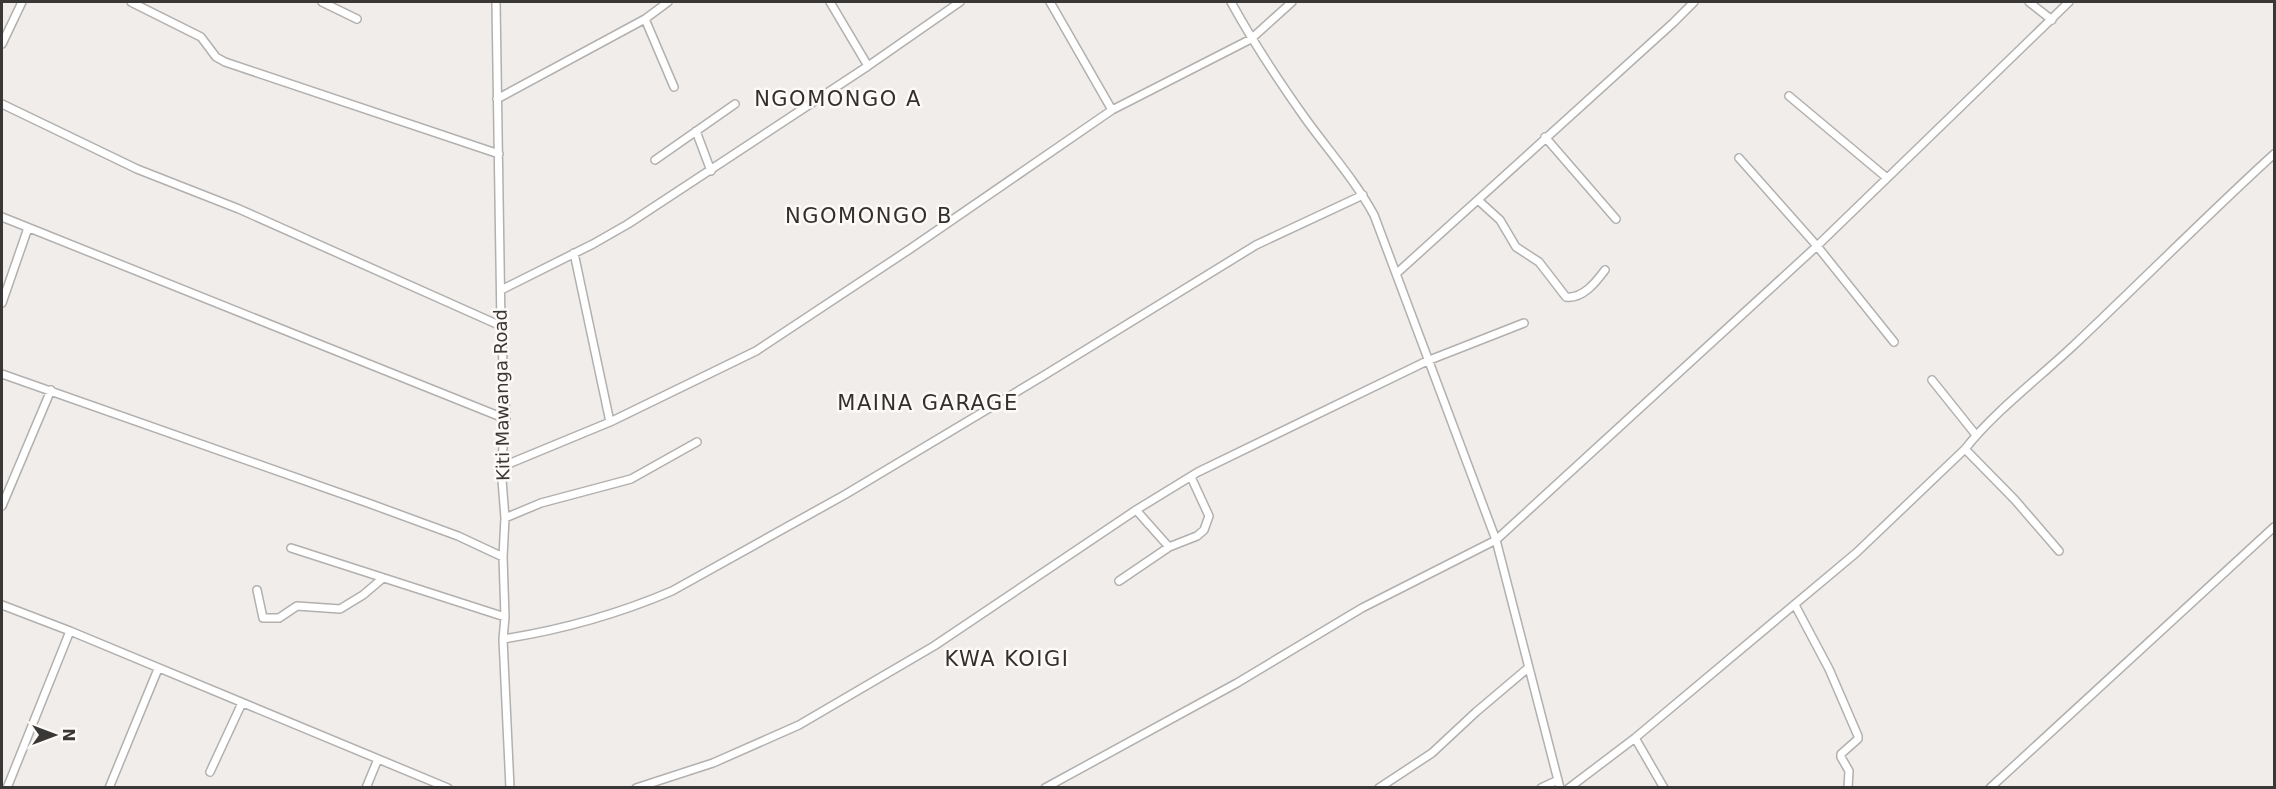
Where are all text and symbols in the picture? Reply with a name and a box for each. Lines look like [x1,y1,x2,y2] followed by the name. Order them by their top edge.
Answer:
[754,87,922,111] district label: NGOMONGO A
[785,204,953,228] district label: NGOMONGO B
[490,309,513,481] street label: Kiti Mawanga Road
[837,391,1019,415] district label: MAINA GARAGE
[945,647,1070,671] district label: KWA KOIGI
[24,705,84,765] north arrow
[59,728,78,742] text: N

